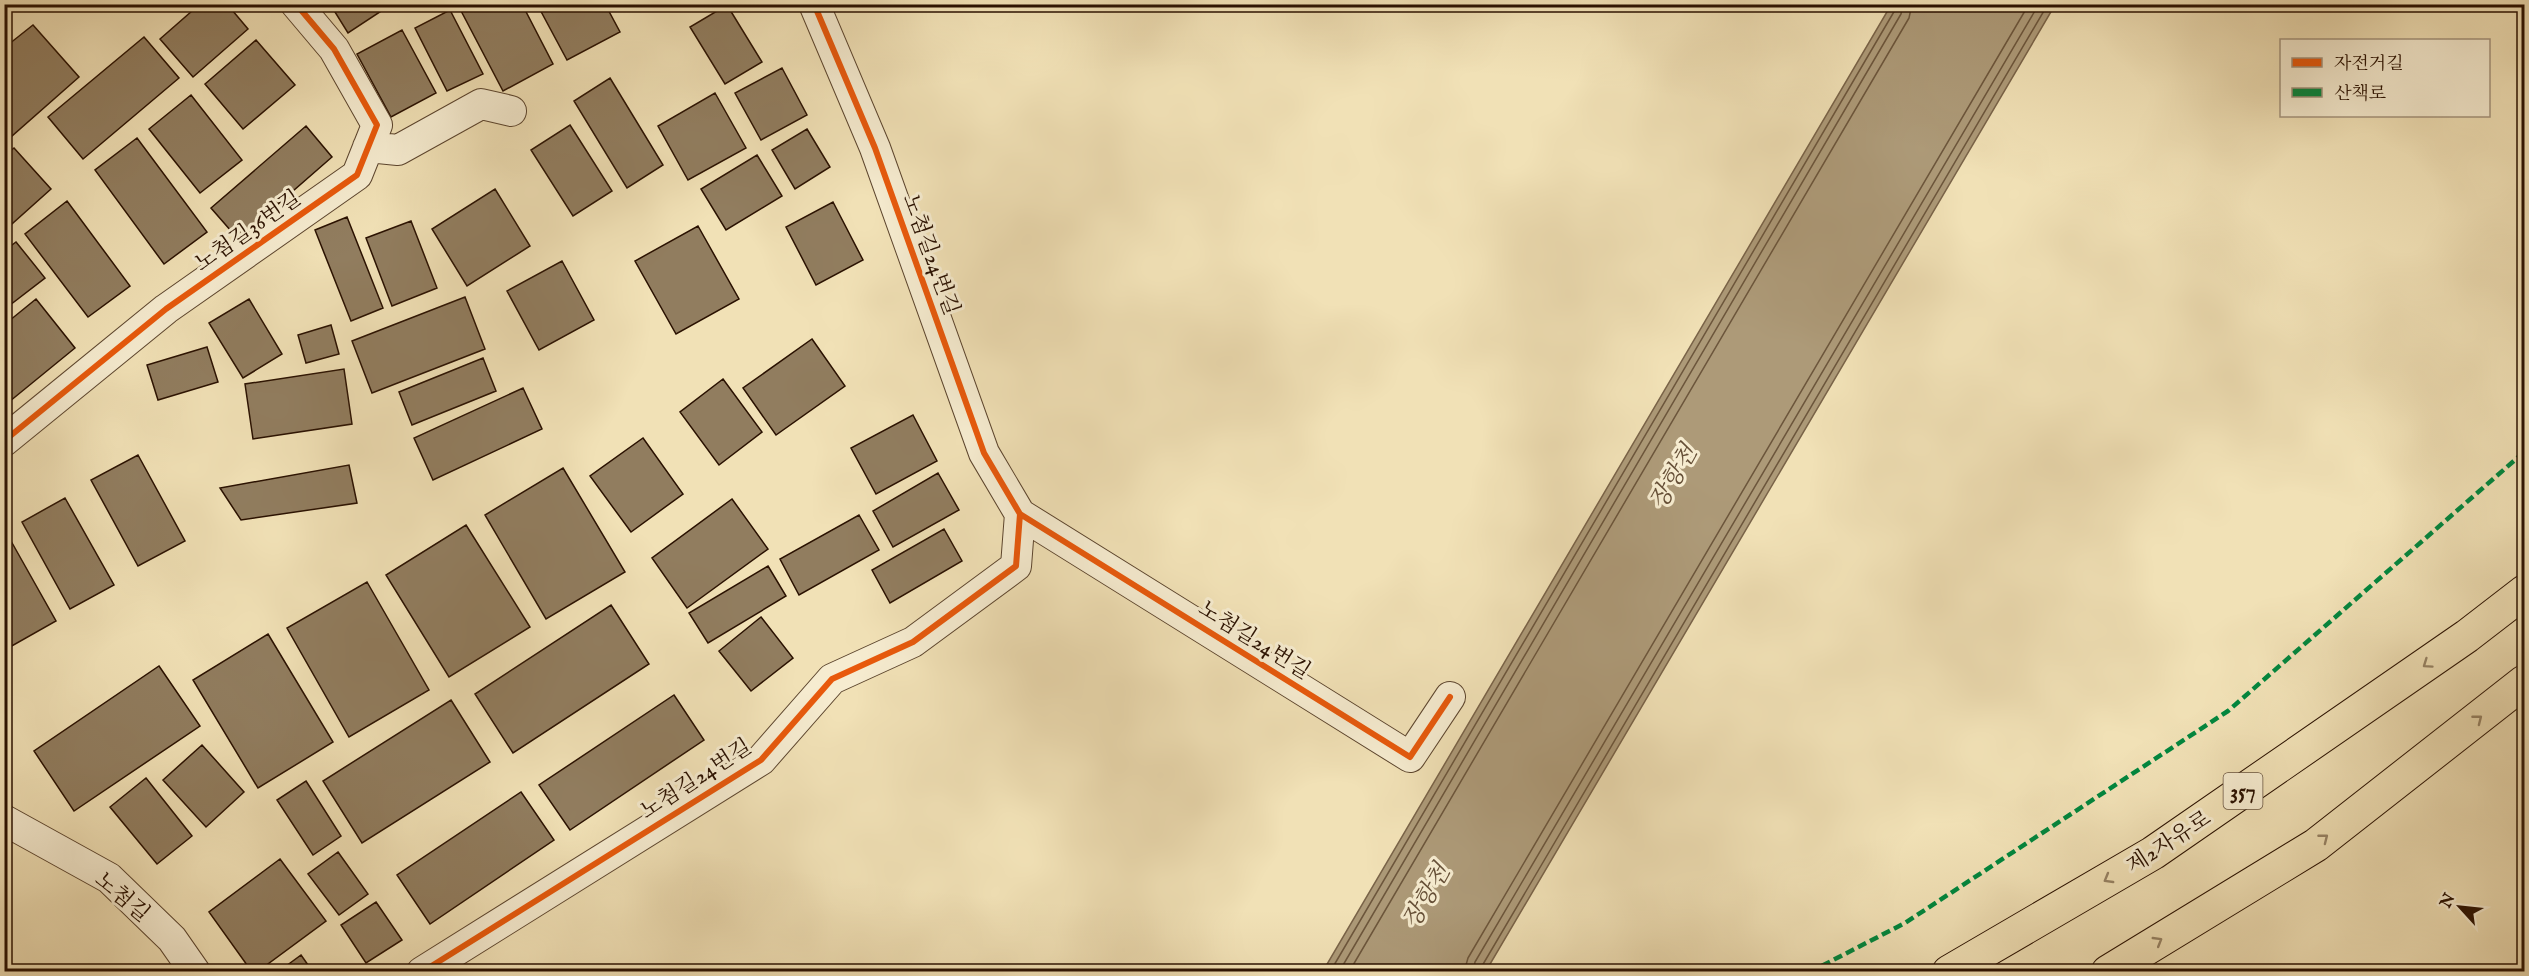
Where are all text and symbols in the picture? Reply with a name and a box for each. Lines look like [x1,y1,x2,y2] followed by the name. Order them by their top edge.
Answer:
[2280,39,2490,117] legend
[2334,53,2404,76] text: 자전거길
[2334,83,2386,106] text: 산책로
[189,185,307,279] street label: 노첨길36번길
[895,190,965,319] street label: 노첨길24번길
[1643,438,1706,516] water label: 장항천
[1193,595,1315,686] street label: 노첨길24번길
[2422,657,2433,668] one-way arrow
[2471,715,2482,726] one-way arrow
[635,733,757,826] street label: 노첨길24번길
[2224,773,2262,809] road number: 357
[2121,805,2217,880] street label: 제2자유로
[2317,835,2328,846] one-way arrow
[1396,857,1459,935] water label: 장항천
[88,866,155,929] street label: 노첨길
[2104,872,2115,883] one-way arrow
[2430,877,2490,937] north arrow
[2436,890,2461,913] text: N
[2152,937,2162,948] one-way arrow

